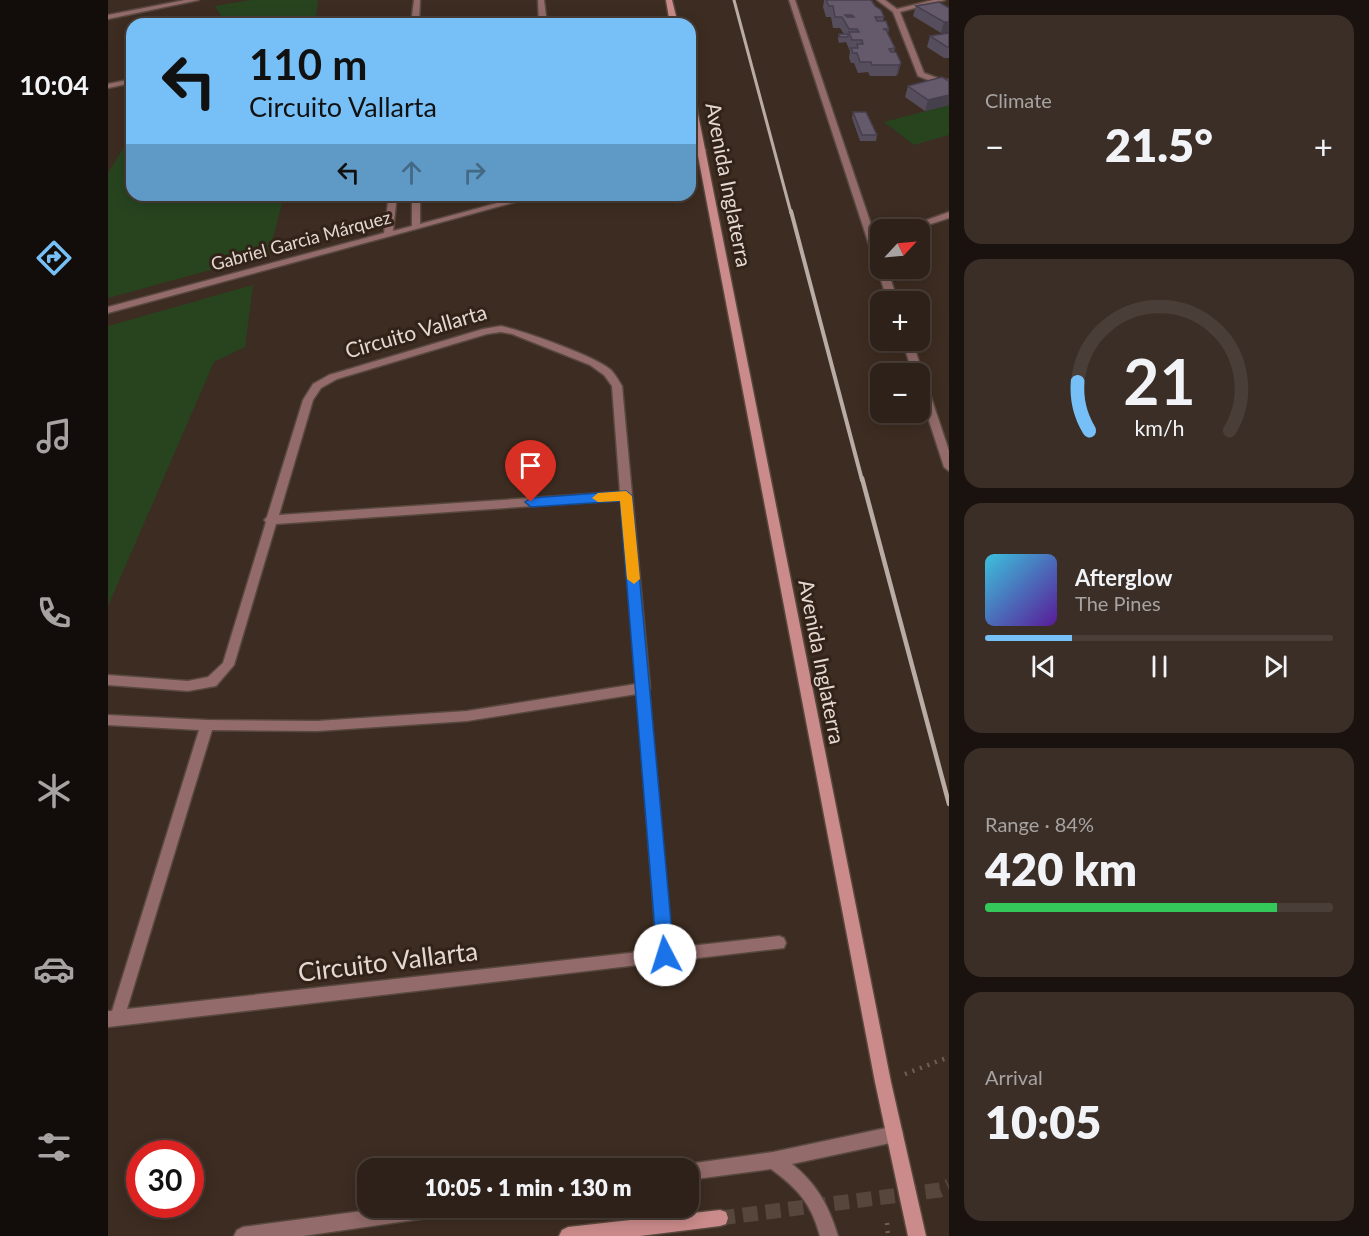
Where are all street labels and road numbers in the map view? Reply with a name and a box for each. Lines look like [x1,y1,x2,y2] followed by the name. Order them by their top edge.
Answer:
[701,100,758,269] street label: Avenida Inglaterra
[208,205,393,275] street label: Gabriel Garcia Márquez
[342,298,489,363] street label: Circuito Vallarta
[794,577,851,746] street label: Avenida Inglaterra
[296,934,480,988] street label: Circuito Vallarta

